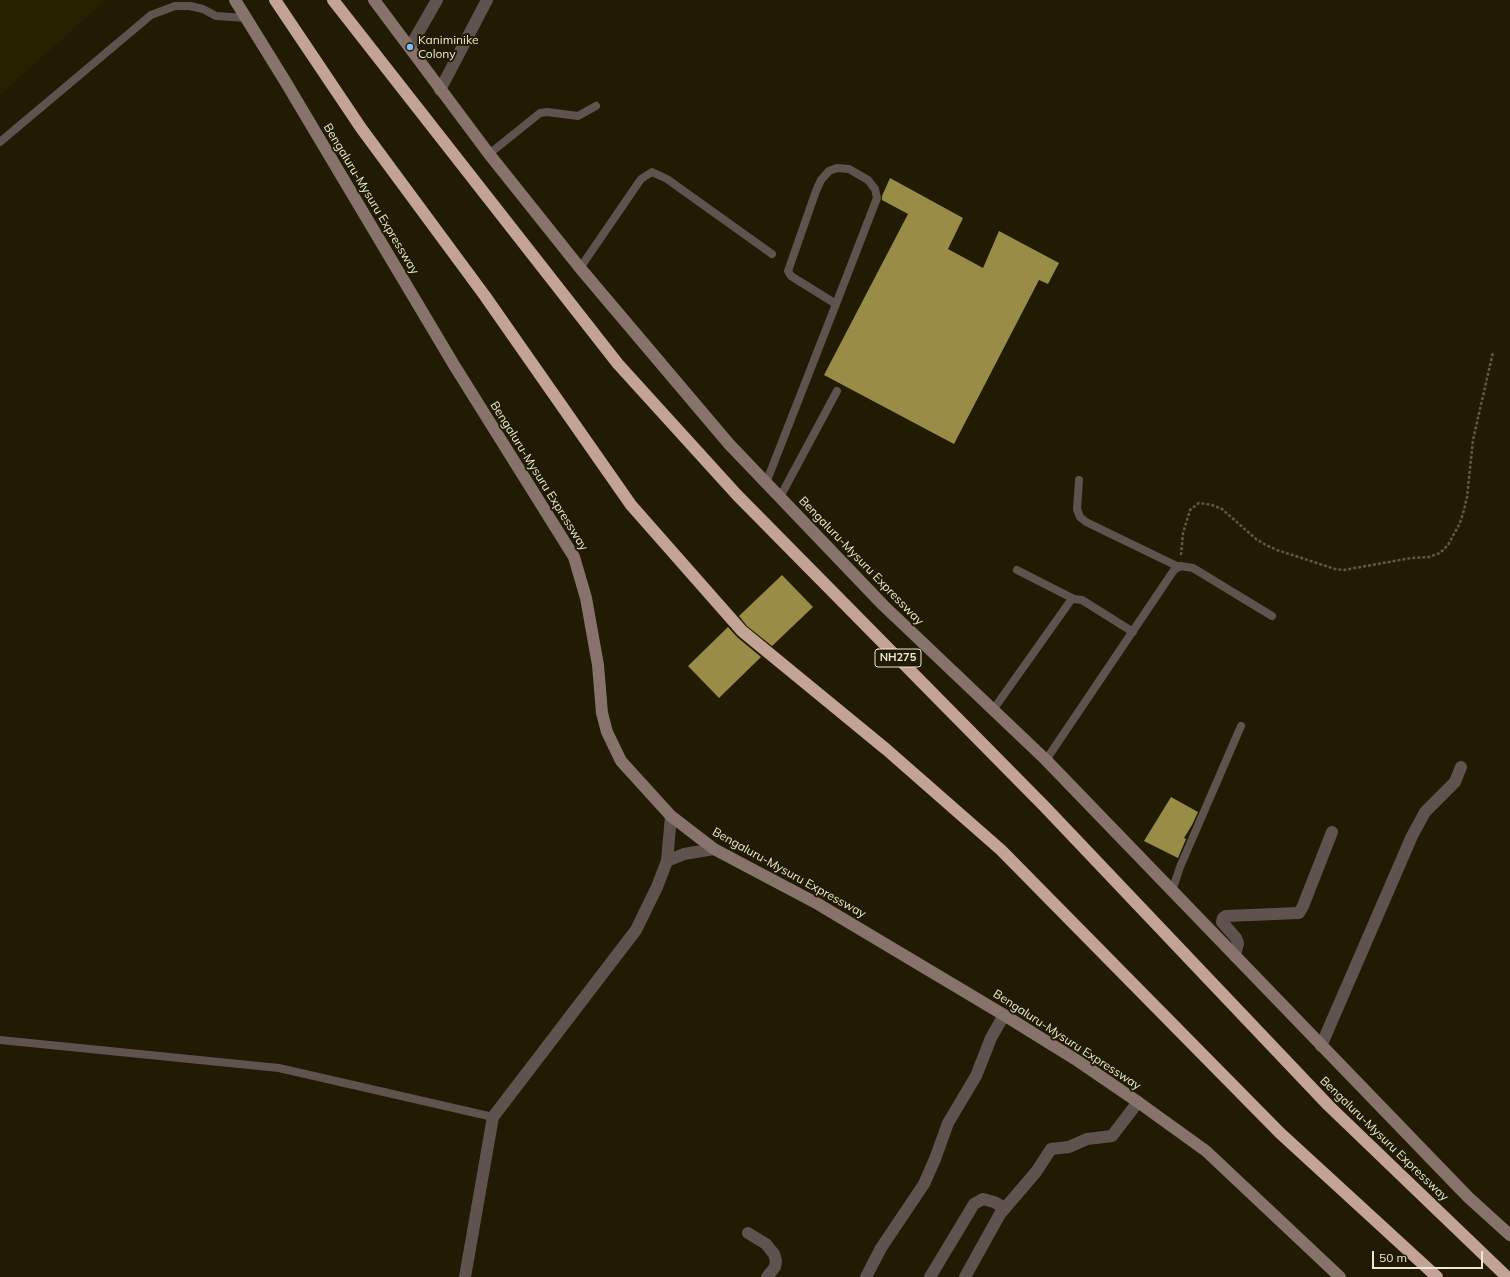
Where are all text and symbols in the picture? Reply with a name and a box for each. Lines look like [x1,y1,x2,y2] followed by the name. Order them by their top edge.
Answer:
[418,33,479,61] place label: Kaniminike Colony
[405,42,415,52] marker: Kaniminike Colony
[320,121,422,277] street label: Bengaluru-Mysuru Expressway
[487,399,591,553] street label: Bengaluru-Mysuru Expressway
[796,494,926,628] street label: Bengaluru-Mysuru Expressway
[875,649,921,667] road number: NH275
[710,825,868,921] street label: Bengaluru-Mysuru Expressway
[990,987,1144,1093] street label: Bengaluru-Mysuru Expressway
[1317,1074,1451,1204] street label: Bengaluru-Mysuru Expressway
[1374,1243,1485,1269] scale bar
[1379,1250,1407,1265] text: 50 m

